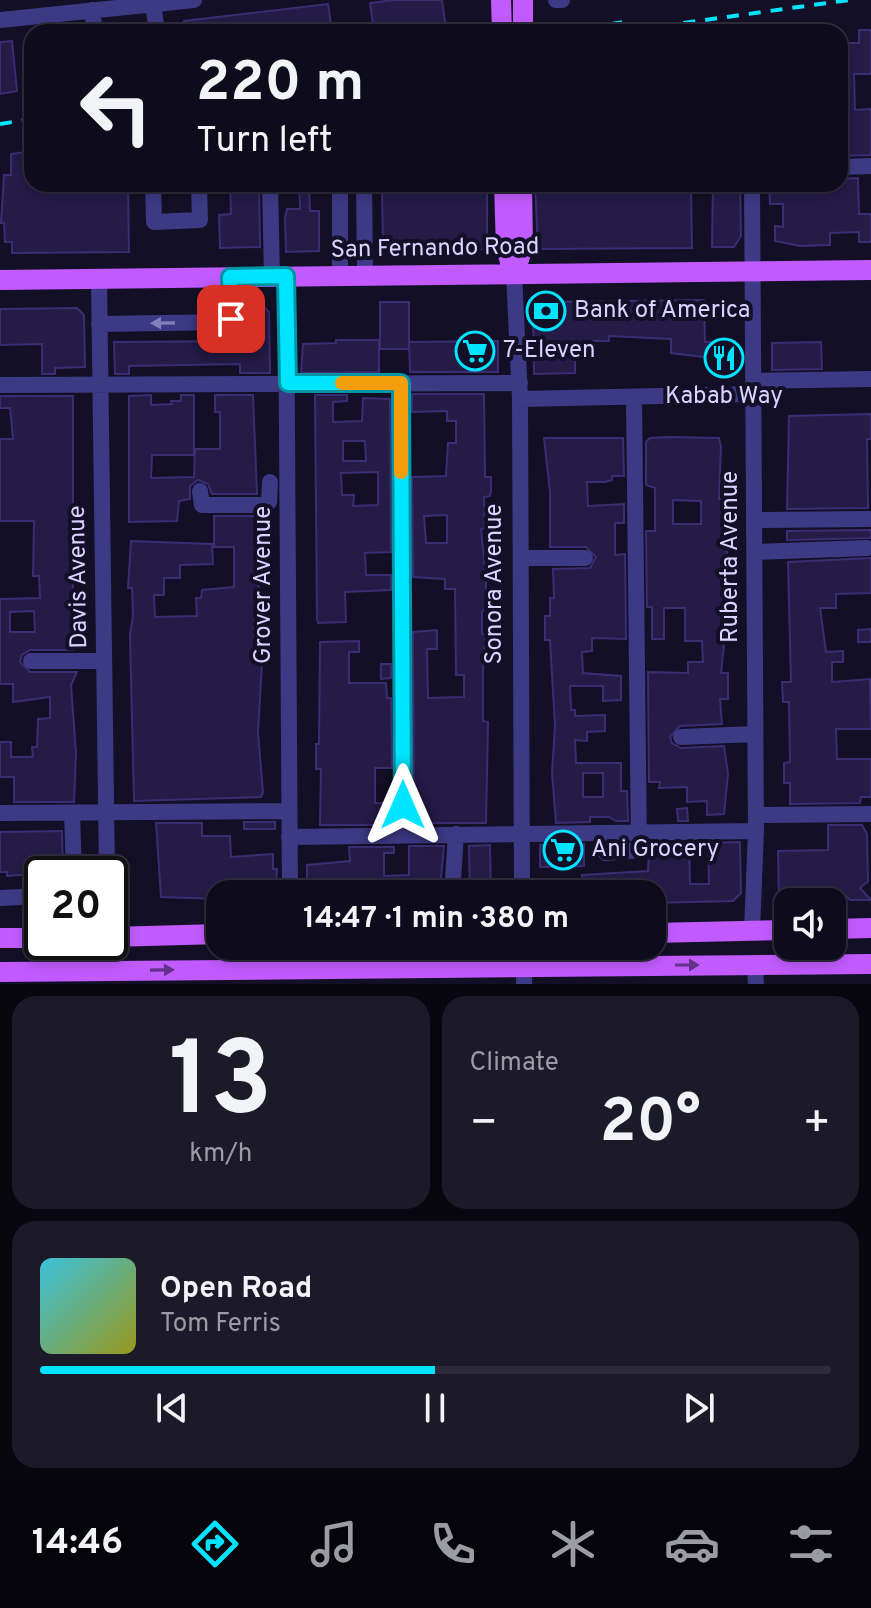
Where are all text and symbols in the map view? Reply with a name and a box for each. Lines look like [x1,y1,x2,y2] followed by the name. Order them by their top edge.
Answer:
[196,50,364,120] text: 220 m
[64,56,168,160] icon: left
[196,119,333,165] text: Turn left
[330,232,540,266] street label: San Fernando Road
[197,285,265,353] pin
[525,290,567,332] bank icon: Bank of America
[574,296,750,326] place label: Bank of America
[209,297,253,341] icon: arrive
[150,317,175,329] one-way arrow
[454,330,496,372] supermarket icon: 7-Eleven
[503,336,596,366] place label: 7-Eleven
[703,337,745,379] restaurant icon: Kabab Way
[665,382,783,412] place label: Kabab Way
[716,471,746,643] street label: Ruberta Avenue
[480,504,510,664] street label: Sonora Avenue
[63,505,95,649] street label: Davis Avenue
[249,506,279,664] street label: Grover Avenue
[361,763,445,847] position arrow
[542,829,584,871] supermarket icon: Ani Grocery
[591,835,719,865] place label: Ani Grocery
[24,856,128,960] speed limit sign: 20
[774,888,846,960] map controls
[774,888,846,960] button: sound
[303,901,569,938] text: 14:47 · 1 min · 380 m
[675,959,700,971] one-way arrow
[150,964,175,976] one-way arrow
[169,1020,273,1152] text: 13
[470,1047,559,1080] text: Climate
[600,1087,701,1163] text: 20°
[470,1097,498,1153] text: −
[803,1097,831,1153] text: +
[189,1138,252,1171] text: km/h
[160,1271,312,1308] text: Open Road
[160,1308,281,1341] text: Tom Ferris
[150,1386,194,1430] icon: previous
[413,1386,457,1430] icon: pause
[677,1386,721,1430] icon: next
[187,1516,243,1572] icon: directions
[306,1516,362,1572] icon: music
[425,1516,481,1572] icon: phone
[545,1516,601,1572] icon: climate
[664,1516,720,1572] icon: car
[783,1516,839,1572] icon: filters
[32,1521,123,1567] text: 14:46

